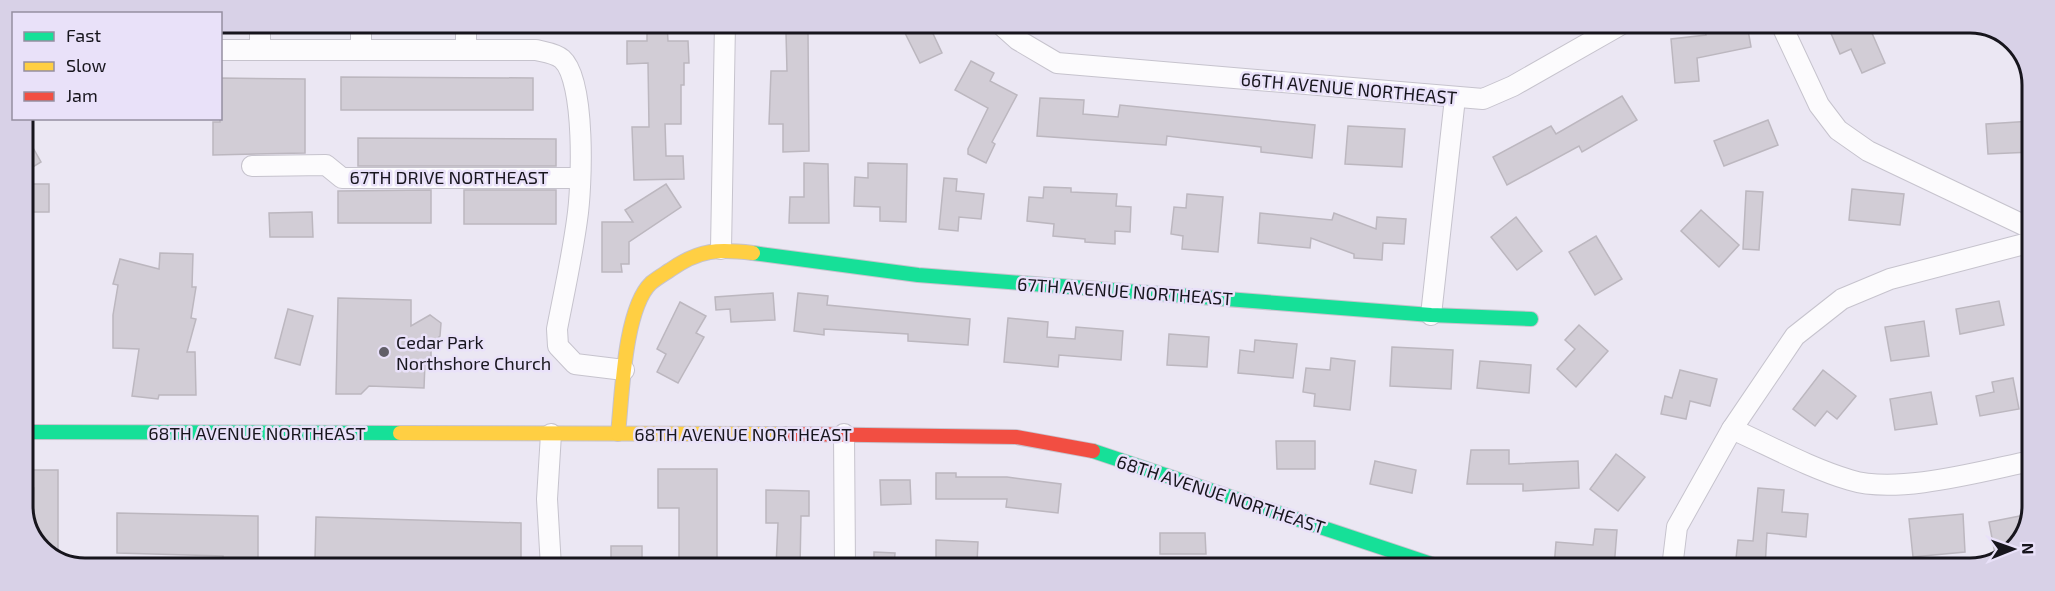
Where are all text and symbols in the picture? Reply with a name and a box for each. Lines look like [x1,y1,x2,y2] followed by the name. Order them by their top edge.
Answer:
[12,12,222,120] legend
[66,24,101,46] text: Fast
[66,54,107,76] text: Slow
[1240,68,1459,108] street label: 66TH AVENUE NORTHEAST
[66,84,98,106] text: Jam
[350,166,549,188] street label: 67TH DRIVE NORTHEAST
[1017,272,1234,310] street label: 67TH AVENUE NORTHEAST
[396,331,551,374] place label: Cedar Park Northshore Church
[377,345,391,359] marker: Cedar Park Northshore Church
[148,422,366,444] street label: 68TH AVENUE NORTHEAST
[634,423,852,445] street label: 68TH AVENUE NORTHEAST
[1114,450,1328,538] street label: 68TH AVENUE NORTHEAST
[1983,519,2043,579] north arrow
[2019,543,2038,555] text: N

